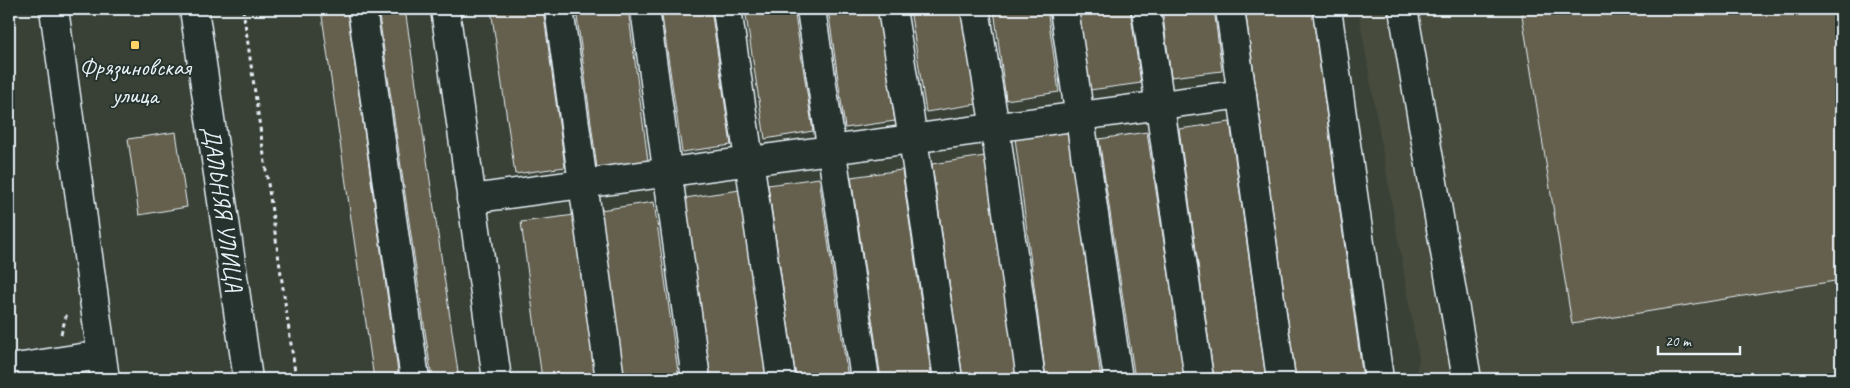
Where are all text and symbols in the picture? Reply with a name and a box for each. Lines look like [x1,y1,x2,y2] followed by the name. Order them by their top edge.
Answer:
[129,39,141,51] marker: Фрязиновская улица
[79,52,192,110] place label: Фрязиновская улица
[196,124,250,295] street label: ДАЛЬНЯЯ УЛИЦА
[1658,323,1740,355] scale bar
[1665,332,1692,351] text: 20 m

